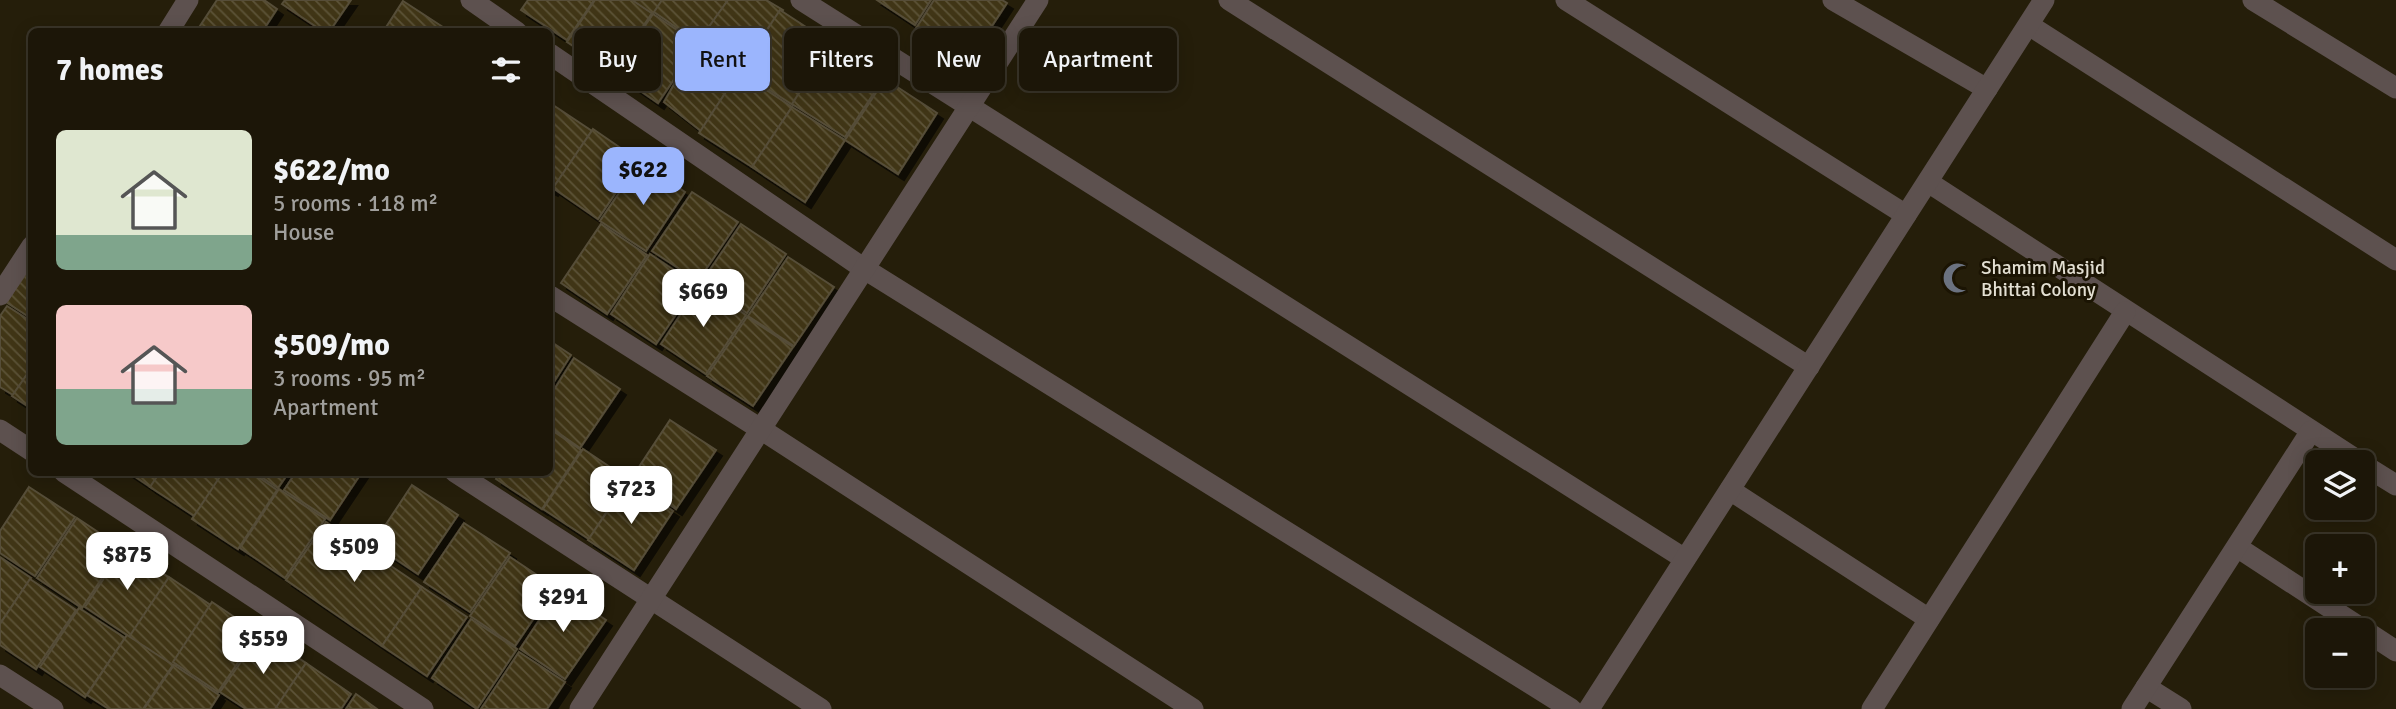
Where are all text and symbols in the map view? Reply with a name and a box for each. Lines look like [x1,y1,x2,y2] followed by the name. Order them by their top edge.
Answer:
[574,28,661,91] chip: Buy
[675,28,770,91] chip: Rent
[784,28,898,91] chip: Filters
[912,28,1005,91] chip: New
[1019,28,1177,91] chip: Apartment
[487,51,525,89] icon: filters
[56,52,163,89] text: 7 homes
[602,148,684,207] pin: $622
[273,152,390,189] text: $622/mo
[618,155,668,184] text: $622
[112,158,196,242] icon: home
[273,189,438,218] text: 5 rooms · 118 m²
[273,218,335,247] text: House
[1981,256,2105,302] place label: Shamim Masjid Bhittai Colony
[1941,261,1975,295] mosque icon: Shamim Masjid Bhittai Colony
[662,270,744,329] pin: $669
[678,277,728,306] text: $669
[273,327,390,364] text: $509/mo
[112,333,196,417] icon: home
[273,364,426,393] text: 3 rooms · 95 m²
[273,393,378,422] text: Apartment
[2305,450,2375,688] map controls
[2305,450,2375,520] button: layers
[590,466,672,526] pin: $723
[606,474,656,503] text: $723
[313,524,395,584] pin: $509
[86,532,168,592] pin: $875
[329,532,379,561] text: $509
[2305,534,2375,604] button: +
[102,540,152,569] text: $875
[522,574,604,634] pin: $291
[538,582,588,611] text: $291
[222,616,304,676] pin: $559
[2305,618,2375,688] button: −
[238,624,288,653] text: $559

